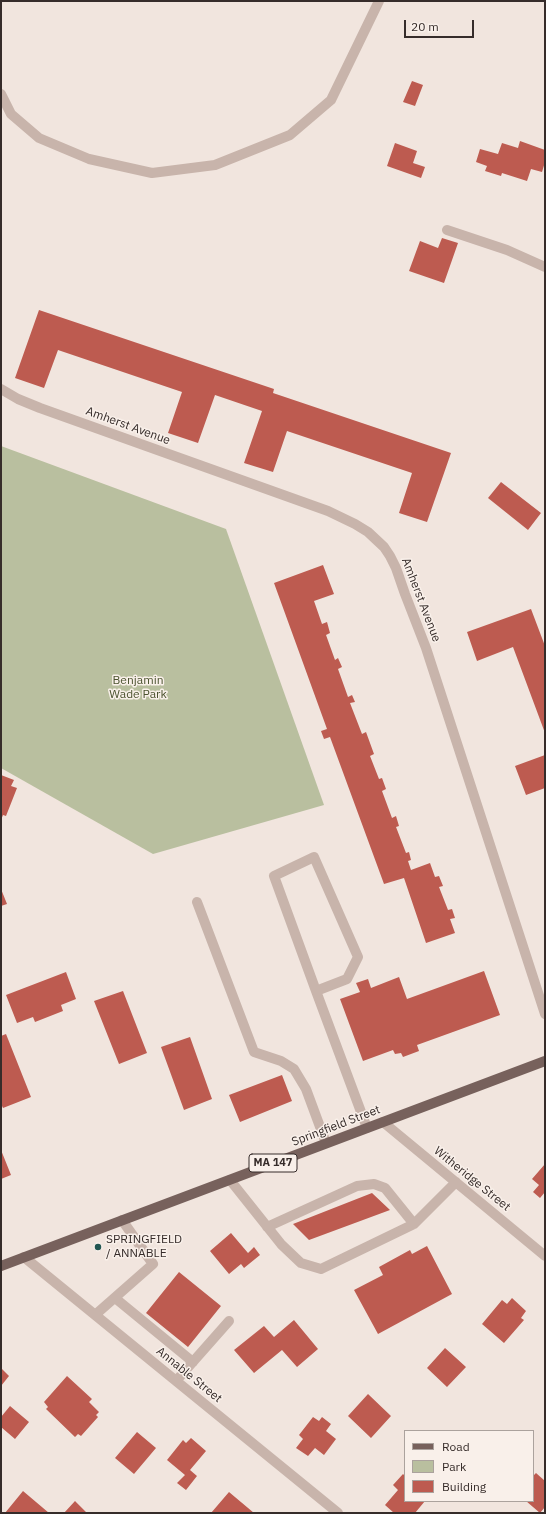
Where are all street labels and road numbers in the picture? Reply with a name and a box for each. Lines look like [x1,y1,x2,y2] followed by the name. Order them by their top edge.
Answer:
[84,404,172,448] street label: Amherst Avenue
[398,556,444,644] street label: Amherst Avenue
[290,1102,382,1150] street label: Springfield Street
[431,1144,513,1214] street label: Witheridge Street
[249,1154,297,1172] road number: MA 147
[153,1344,225,1406] street label: Annable Street

